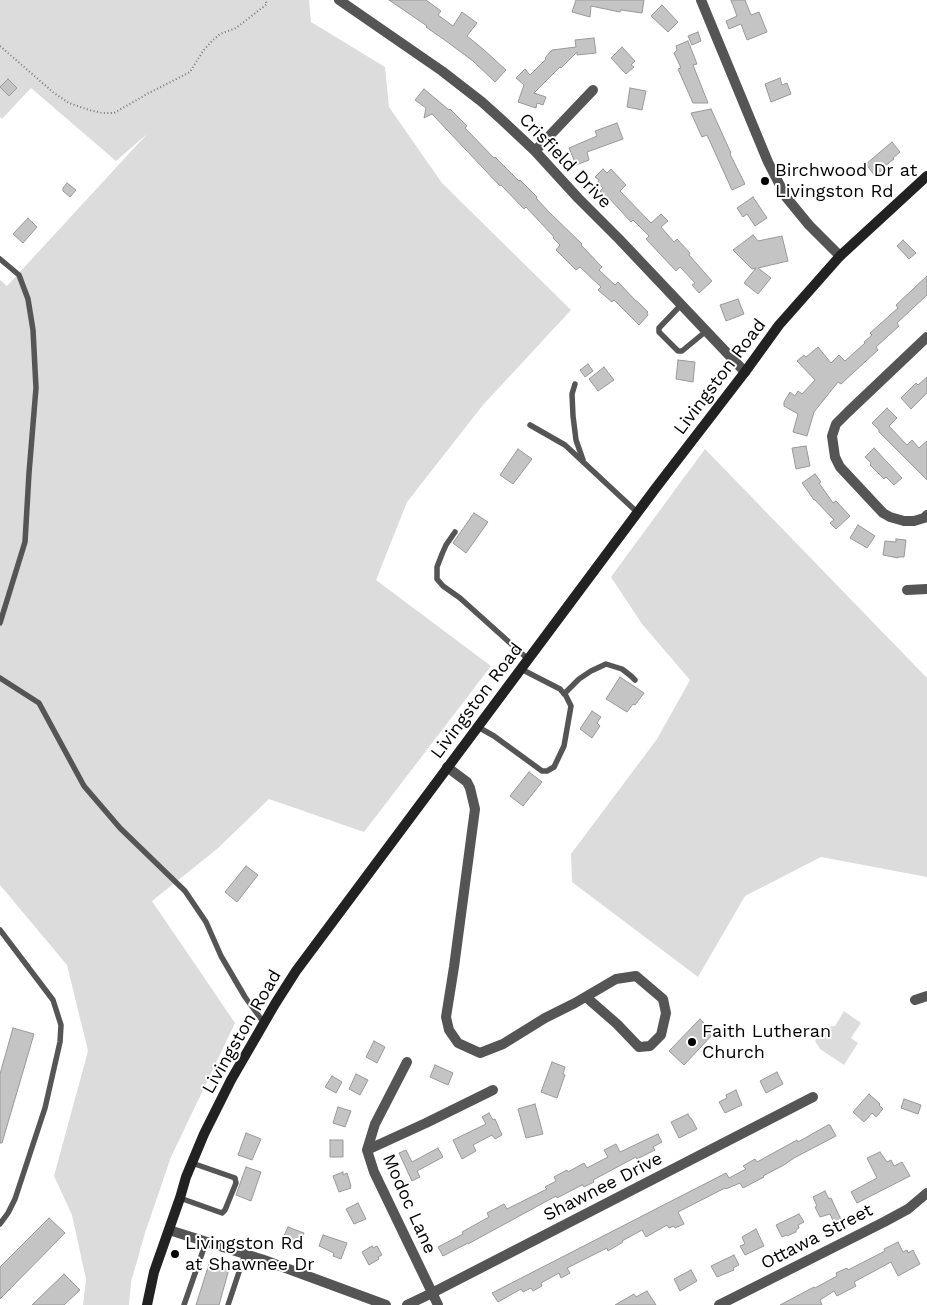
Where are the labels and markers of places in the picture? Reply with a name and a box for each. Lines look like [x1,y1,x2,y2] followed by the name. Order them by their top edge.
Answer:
[775,160,917,202] place label: Birchwood Dr at Livingston Rd
[759,175,771,187] marker: Birchwood Dr at Livingston Rd
[702,1021,831,1064] place label: Faith Lutheran Church
[686,1036,698,1048] marker: Faith Lutheran Church
[185,1233,315,1276] place label: Livingston Rd at Shawnee Dr
[169,1248,181,1260] marker: Livingston Rd at Shawnee Dr

